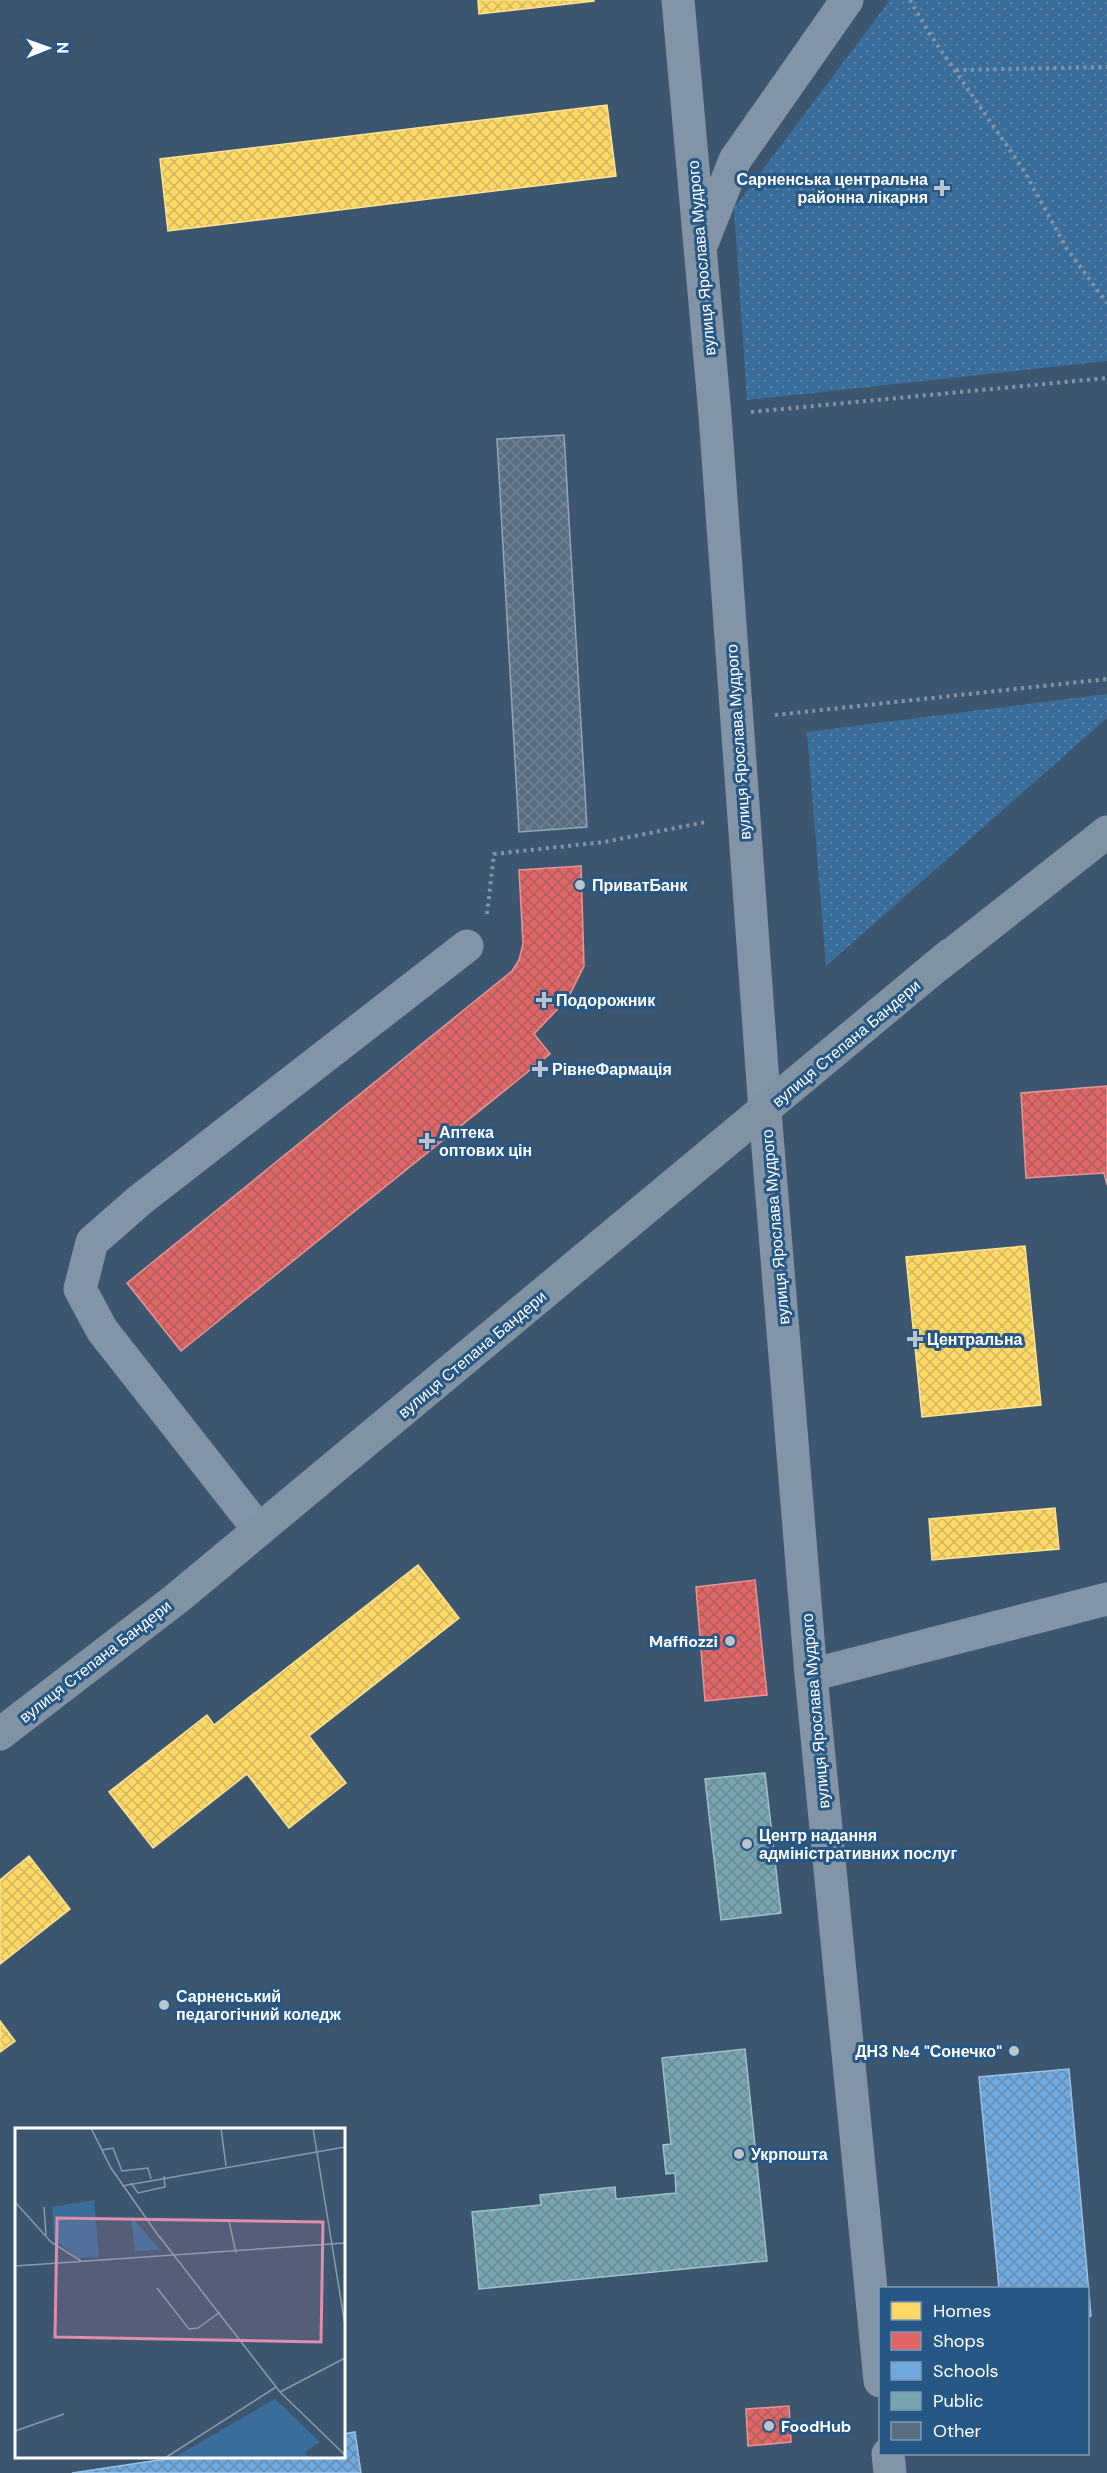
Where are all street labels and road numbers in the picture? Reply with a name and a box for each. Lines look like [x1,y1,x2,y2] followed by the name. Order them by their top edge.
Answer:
[683,159,720,356] street label: вулиця Ярослава Мудрого
[721,644,756,840] street label: вулиця Ярослава Мудрого
[768,975,925,1112] street label: вулиця Степана Бандери
[757,1128,794,1325] street label: вулиця Ярослава Мудрого
[394,1286,551,1423] street label: вулиця Степана Бандери
[15,1595,176,1727] street label: вулиця Степана Бандери
[797,1612,834,1809] street label: вулиця Ярослава Мудрого

